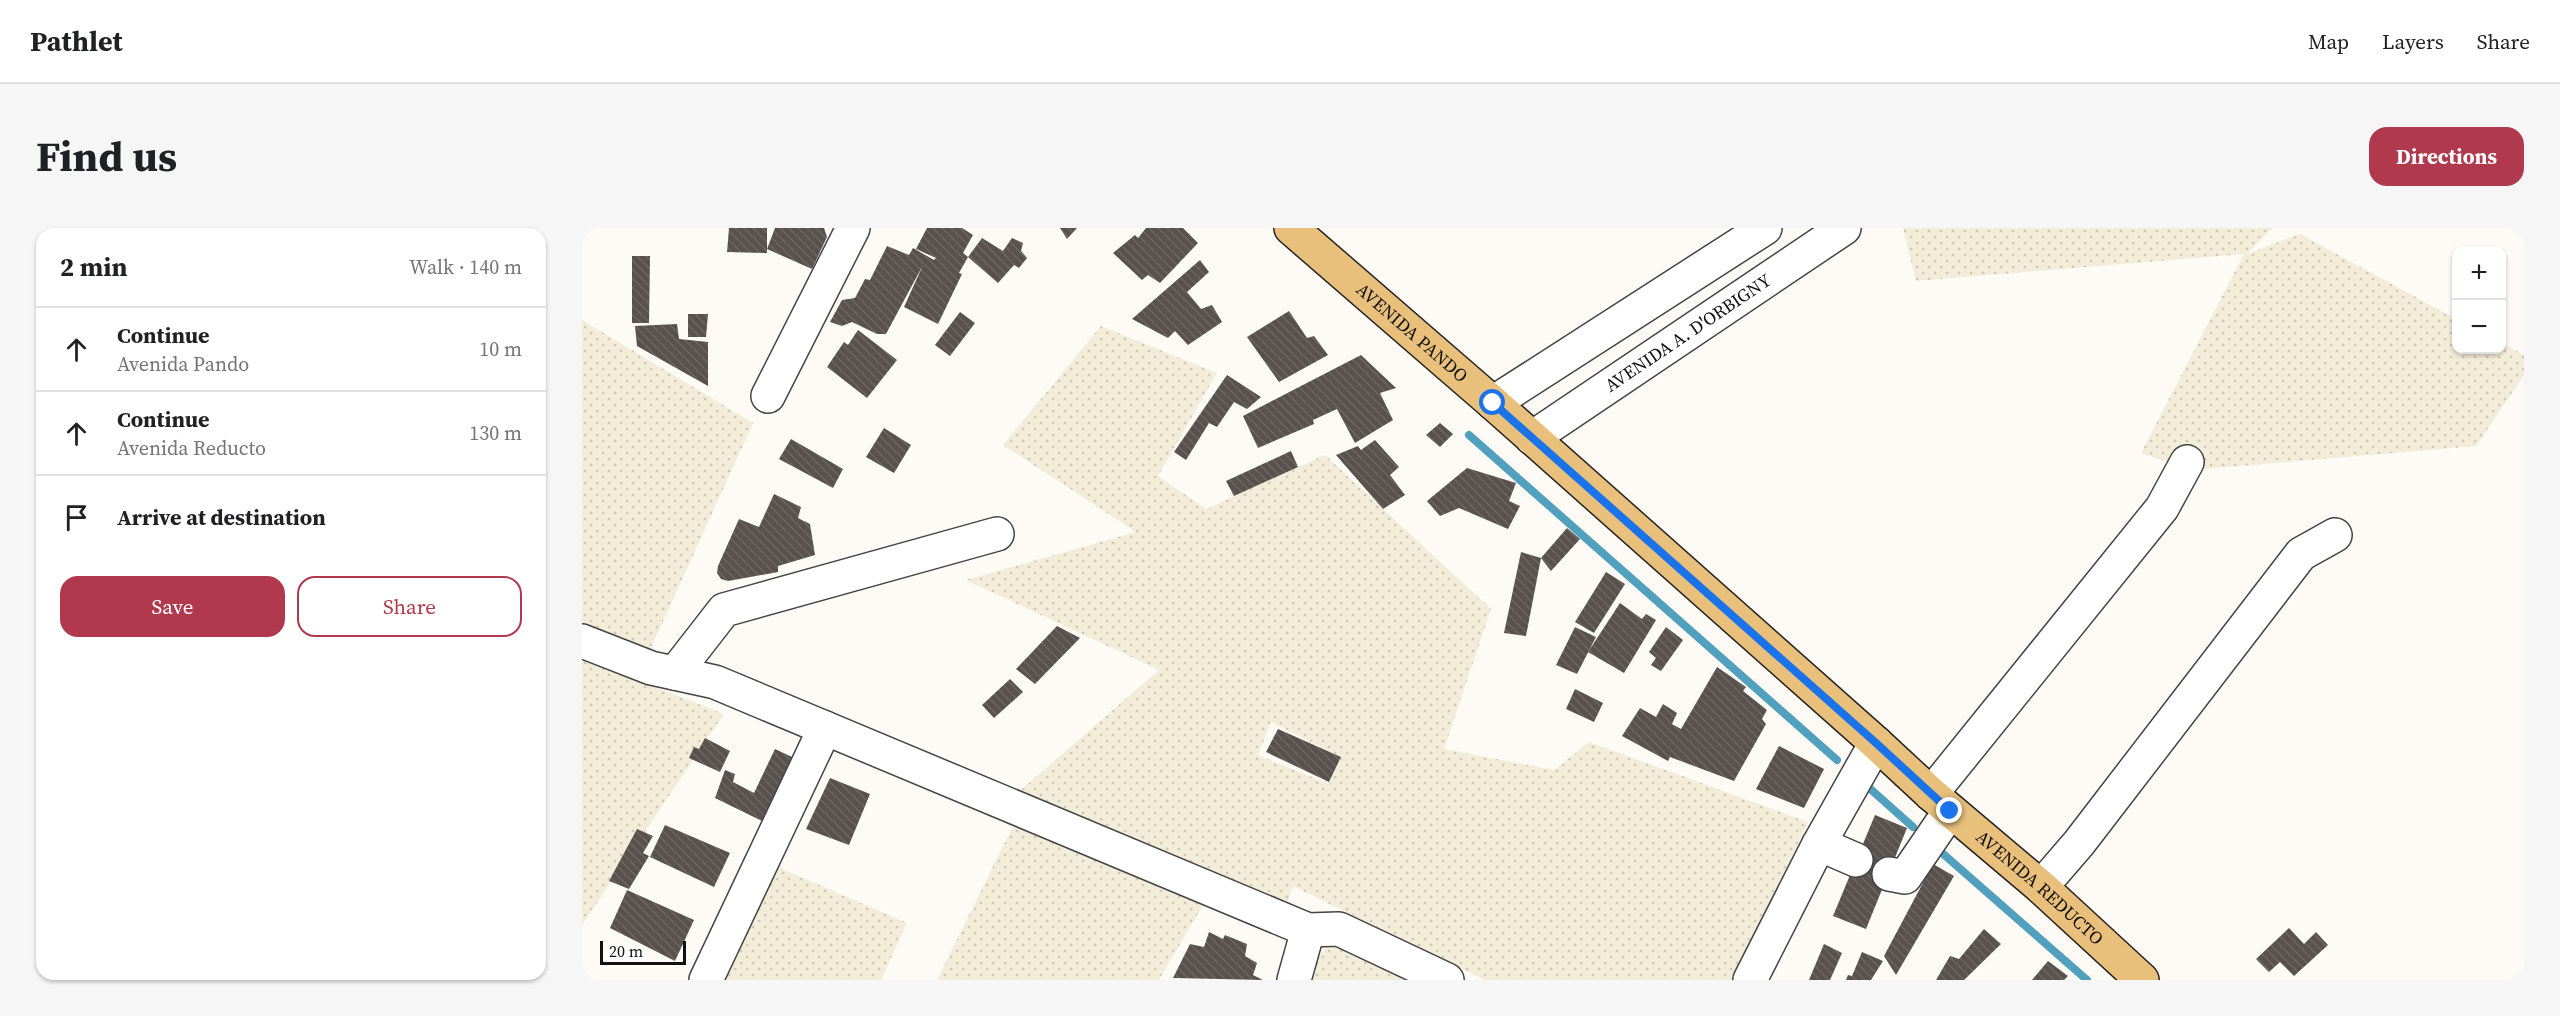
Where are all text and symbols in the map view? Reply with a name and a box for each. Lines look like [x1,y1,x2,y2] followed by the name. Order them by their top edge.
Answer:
[30,22,123,60] text: Pathlet
[2308,27,2349,56] text: Map
[2382,27,2444,56] text: Layers
[2477,27,2530,56] text: Share
[36,127,177,185] text: Find us
[2369,127,2524,186] button: Directions
[2452,246,2506,354] map controls
[2452,246,2506,300] button: +
[60,249,127,285] text: 2 min
[409,253,522,281] text: Walk · 140 m
[1600,267,1776,398] street label: AVENIDA A. D'ORBIGNY
[1351,277,1474,388] street label: AVENIDA PANDO
[2452,300,2506,354] button: −
[117,320,210,350] text: Continue
[60,333,93,366] icon: ahead
[479,335,522,363] text: 10 m
[117,350,249,378] text: Avenida Pando
[1479,389,1505,415] route start
[117,404,210,434] text: Continue
[60,417,93,450] icon: ahead
[469,419,522,447] text: 130 m
[117,434,266,462] text: Avenida Reducto
[60,501,93,534] icon: arrive
[117,502,326,532] text: Arrive at destination
[60,576,285,637] button: Save
[297,576,522,637] button: Share
[1936,797,1962,823] route end
[1971,824,2109,951] street label: AVENIDA REDUCTO
[600,938,686,966] scale bar
[609,940,643,962] text: 20 m

